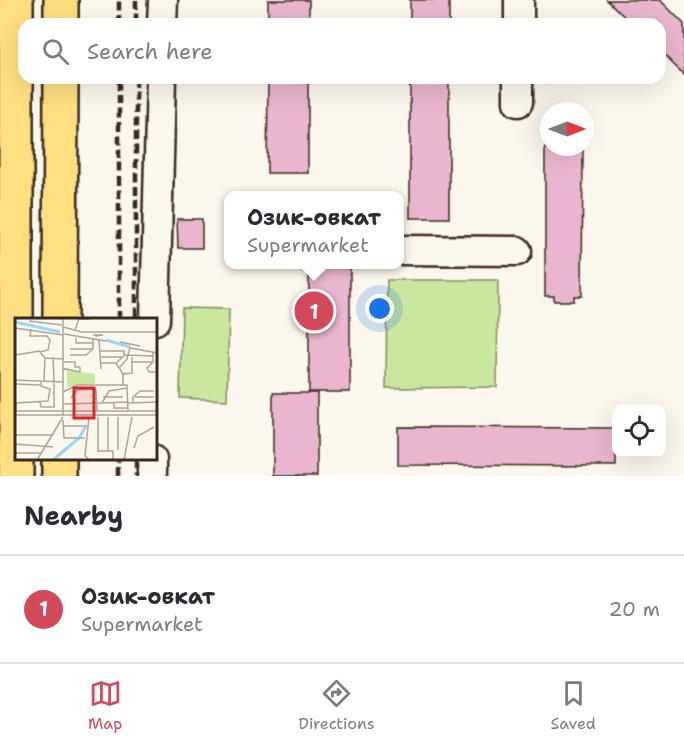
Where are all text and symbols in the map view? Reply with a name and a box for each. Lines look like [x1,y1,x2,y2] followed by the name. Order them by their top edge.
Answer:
[18,18,666,84] search box
[39,35,72,68] icon: search
[87,37,213,66] text: Search here
[540,102,594,156] north arrow
[224,191,404,269] popup
[247,203,381,232] text: Озик-овкат
[247,232,369,258] text: Supermarket
[294,288,334,334] pin: 1
[365,294,394,323] your location
[15,318,158,461] inset map
[612,404,666,458] map controls
[612,404,666,458] button: locate
[24,498,123,533] text: Nearby
[81,582,215,611] text: Озик-овкат
[39,596,48,622] text: 1
[609,596,660,622] text: 20 m
[81,611,203,637] text: Supermarket
[88,677,122,734] tab: Map
[298,677,375,734] tab: Directions
[551,677,596,734] tab: Saved

